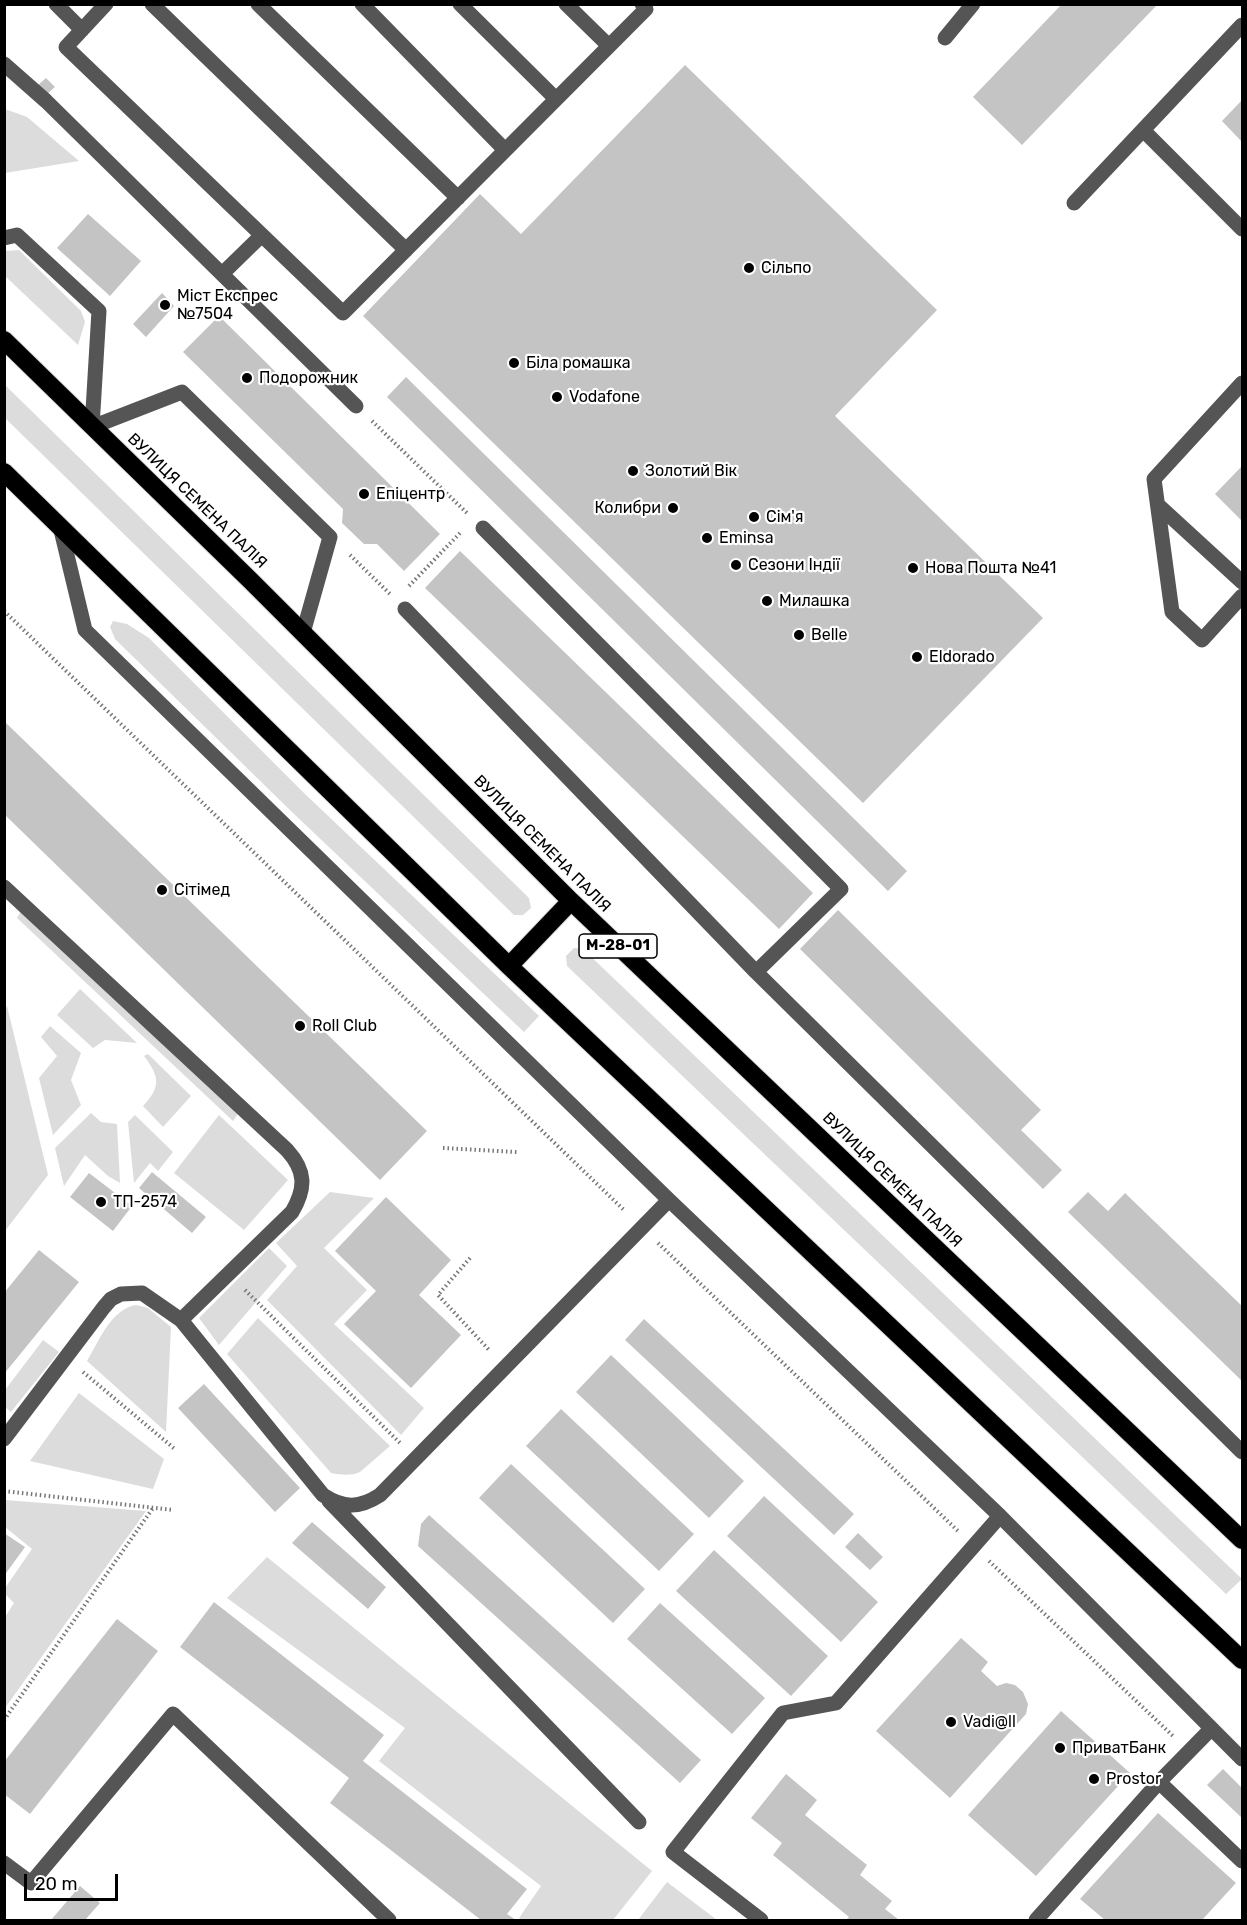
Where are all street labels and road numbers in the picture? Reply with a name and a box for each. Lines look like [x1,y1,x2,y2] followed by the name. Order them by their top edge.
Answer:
[123,429,271,573] street label: ВУЛИЦЯ СЕМЕНА ПАЛІЯ
[469,771,615,917] street label: ВУЛИЦЯ СЕМЕНА ПАЛІЯ
[579,934,657,958] road number: М-28-01
[818,1108,966,1252] street label: ВУЛИЦЯ СЕМЕНА ПАЛІЯ

